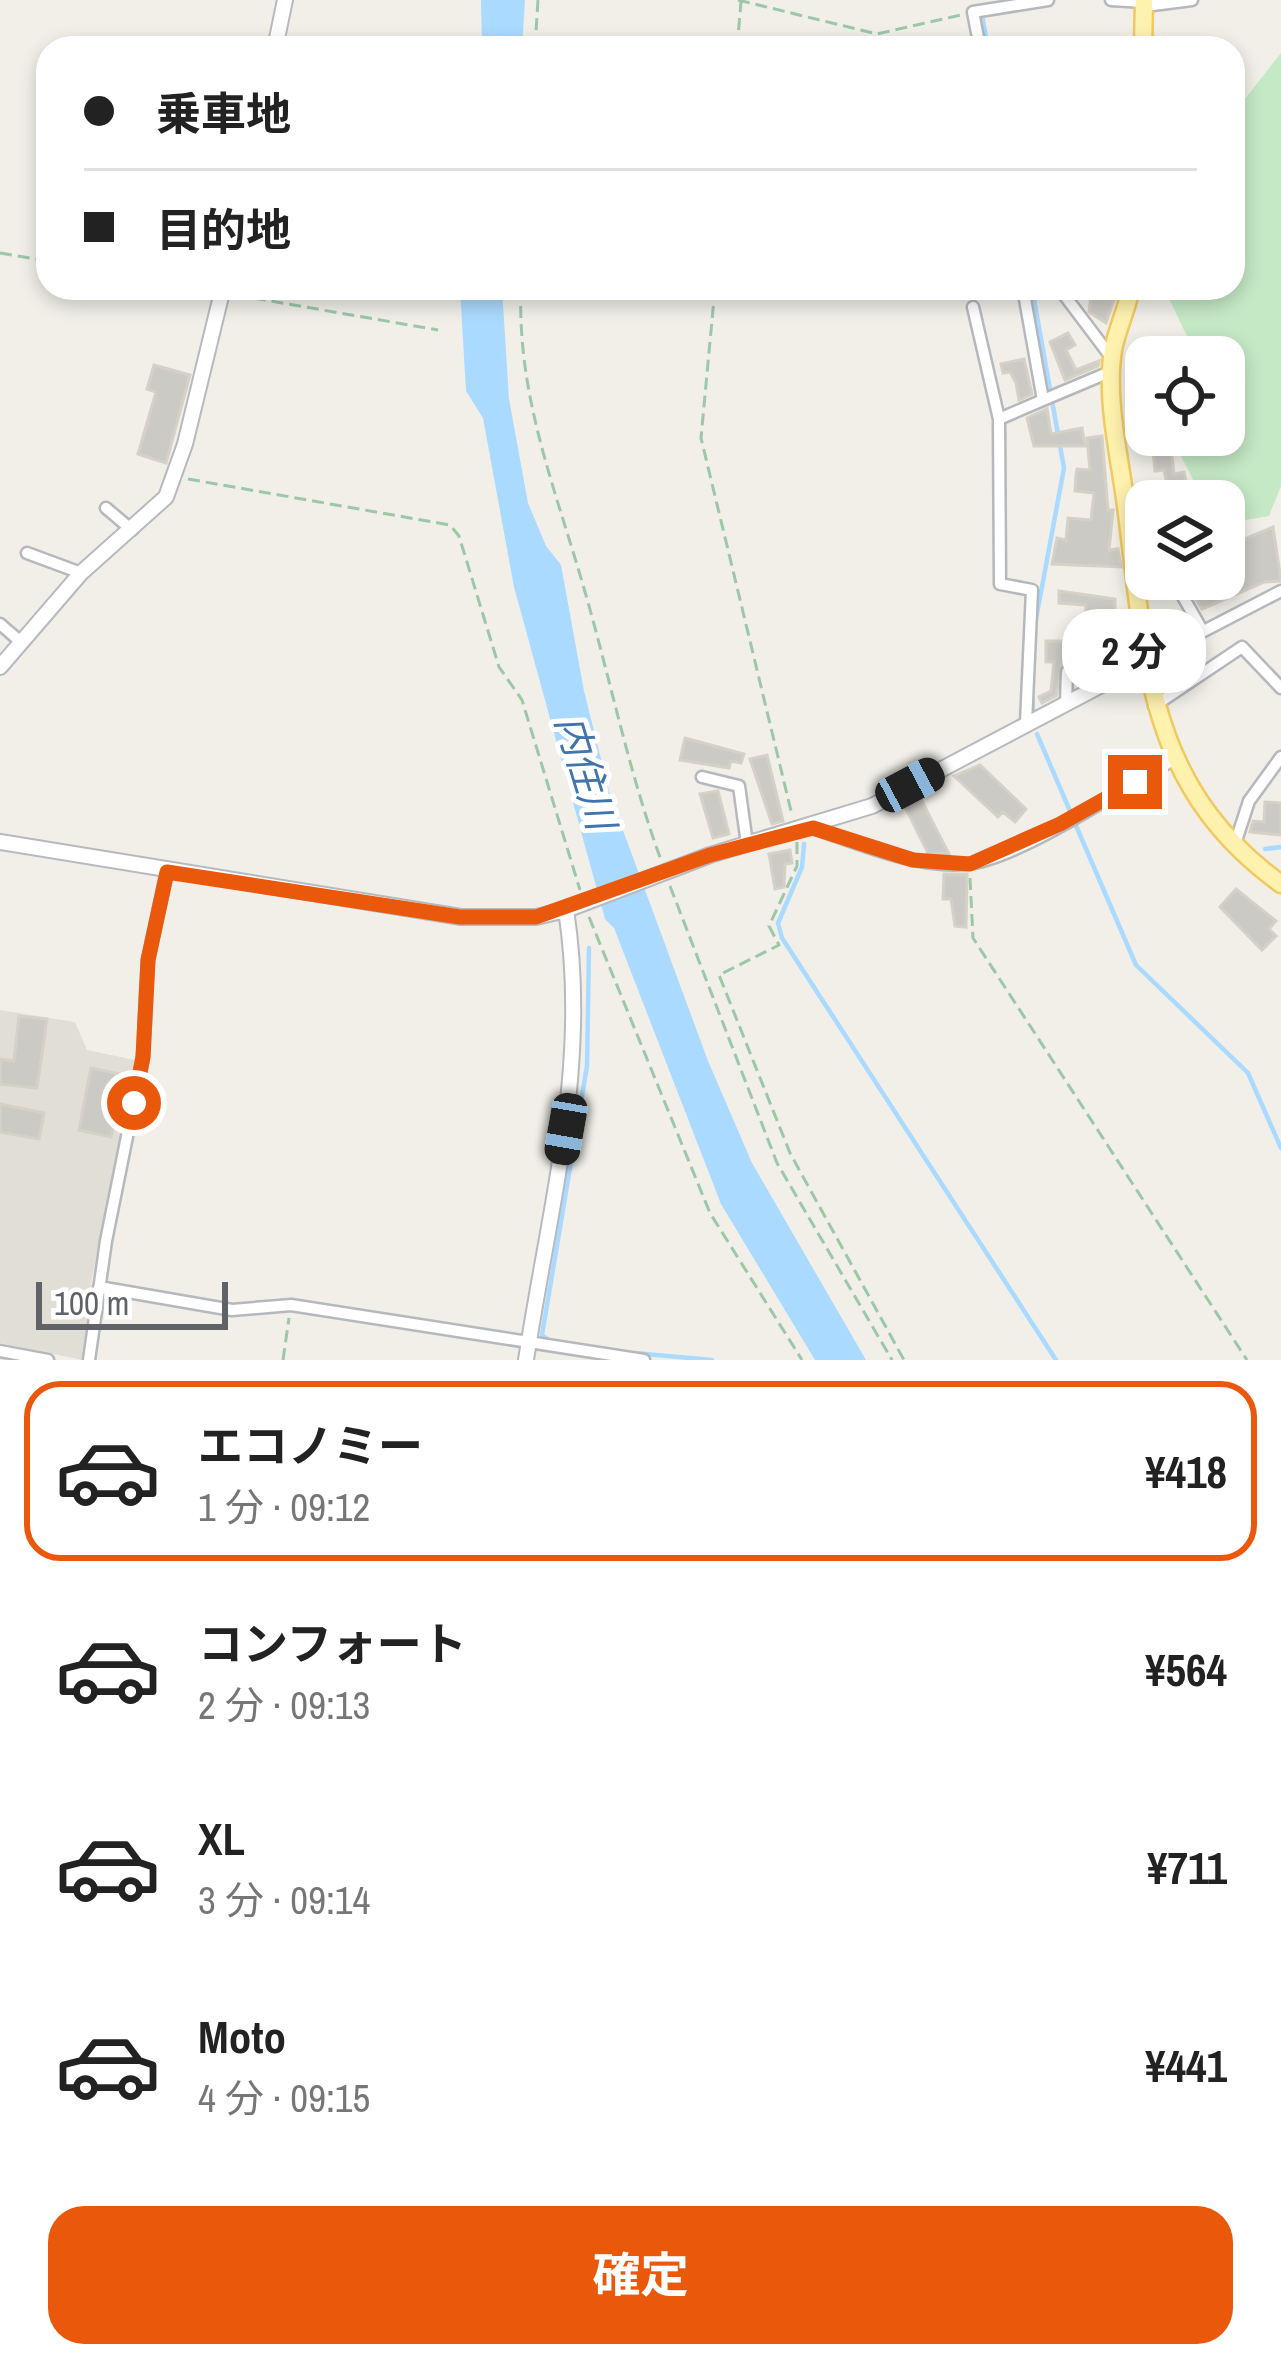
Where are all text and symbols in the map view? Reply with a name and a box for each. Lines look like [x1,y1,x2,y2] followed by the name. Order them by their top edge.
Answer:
[156,83,291,144] text: 乗車地
[156,199,291,260] text: 目的地
[1125,336,1245,600] map controls
[1125,336,1245,456] button: locate
[1125,480,1245,600] button: layers
[1063,608,1207,692] callout: 2 分
[1101,625,1167,677] text: 2 分
[544,708,629,839] water label: 内住川
[870,752,950,818] car
[1108,755,1162,809] route end
[107,1076,161,1130] route start
[542,1090,590,1168] car
[36,1276,228,1329] scale bar
[54,1281,129,1325] text: 100 m
[198,1415,423,1476] text: エコノミー
[54,1417,162,1525] icon: car
[1145,1441,1227,1502] text: ¥418
[198,1481,370,1533] text: 1 分 · 09:12
[198,1613,467,1674] text: コンフォート
[54,1615,162,1723] icon: car
[1145,1639,1227,1700] text: ¥564
[198,1679,370,1731] text: 2 分 · 09:13
[198,1808,245,1869] text: XL
[54,1813,162,1921] icon: car
[1147,1837,1227,1898] text: ¥711
[198,1874,370,1926] text: 3 分 · 09:14
[198,2006,286,2067] text: Moto
[54,2011,162,2119] icon: car
[1145,2035,1227,2096] text: ¥441
[198,2072,370,2124] text: 4 分 · 09:15
[48,2206,1233,2344] button: 確定

